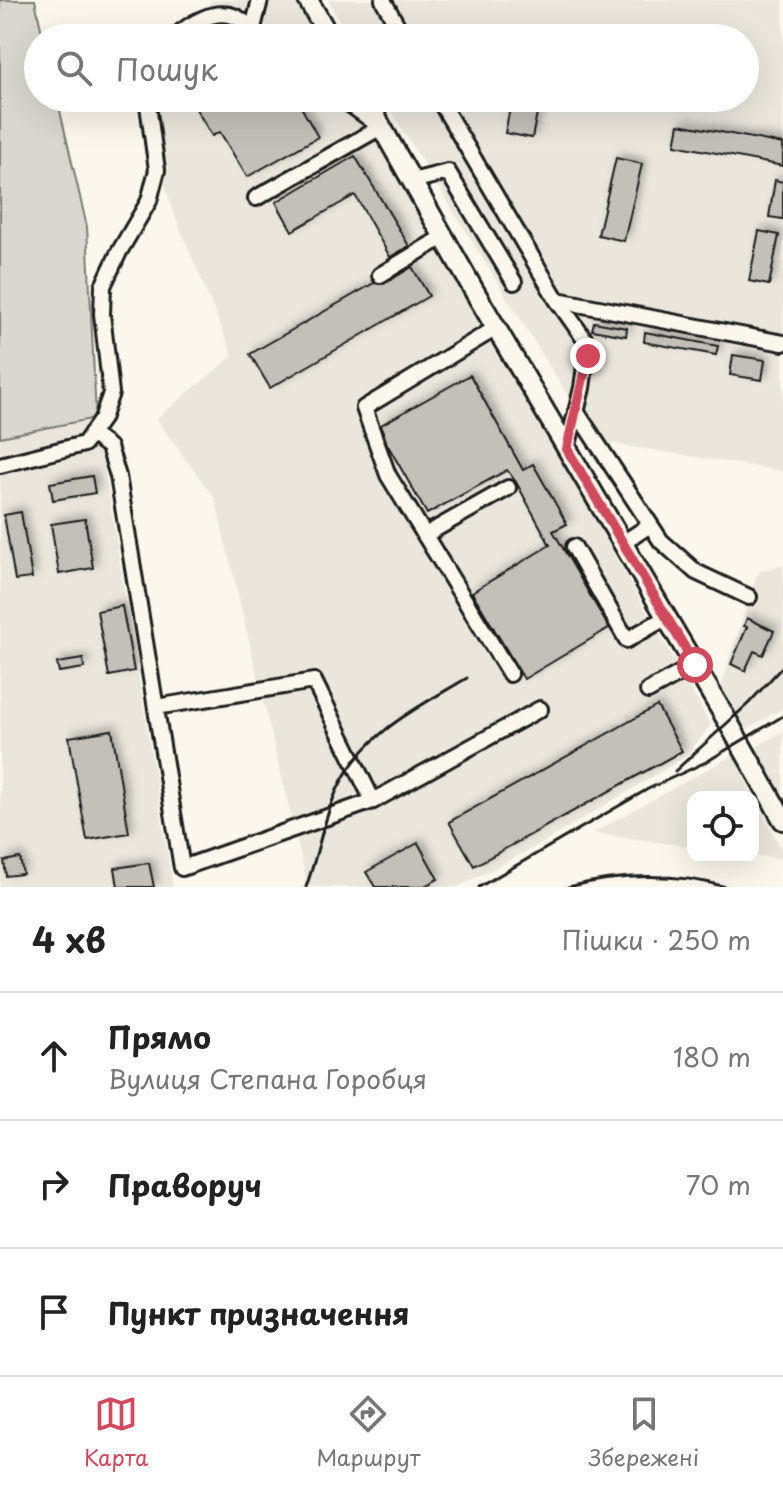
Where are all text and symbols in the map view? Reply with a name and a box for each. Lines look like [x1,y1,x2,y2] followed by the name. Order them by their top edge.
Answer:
[24,24,759,112] search box
[52,46,96,90] icon: search
[116,46,218,91] text: Пошук
[570,338,606,374] route end
[677,647,713,683] route start
[687,791,759,863] map controls
[687,791,759,863] button: locate
[32,913,106,965] text: 4 хв
[562,920,751,959] text: Пішки · 250 m
[108,1014,211,1059] text: Прямо
[32,1034,76,1078] icon: ahead
[673,1037,751,1076] text: 180 m
[108,1059,427,1098] text: Вулиця Степана Горобця
[32,1162,76,1206] icon: right
[108,1162,262,1207] text: Праворуч
[686,1165,751,1204] text: 70 m
[32,1290,76,1334] icon: arrive
[108,1290,409,1335] text: Пункт призначення
[84,1392,149,1473] tab: Карта
[316,1392,421,1473] tab: Маршрут
[588,1392,699,1473] tab: Збережені

